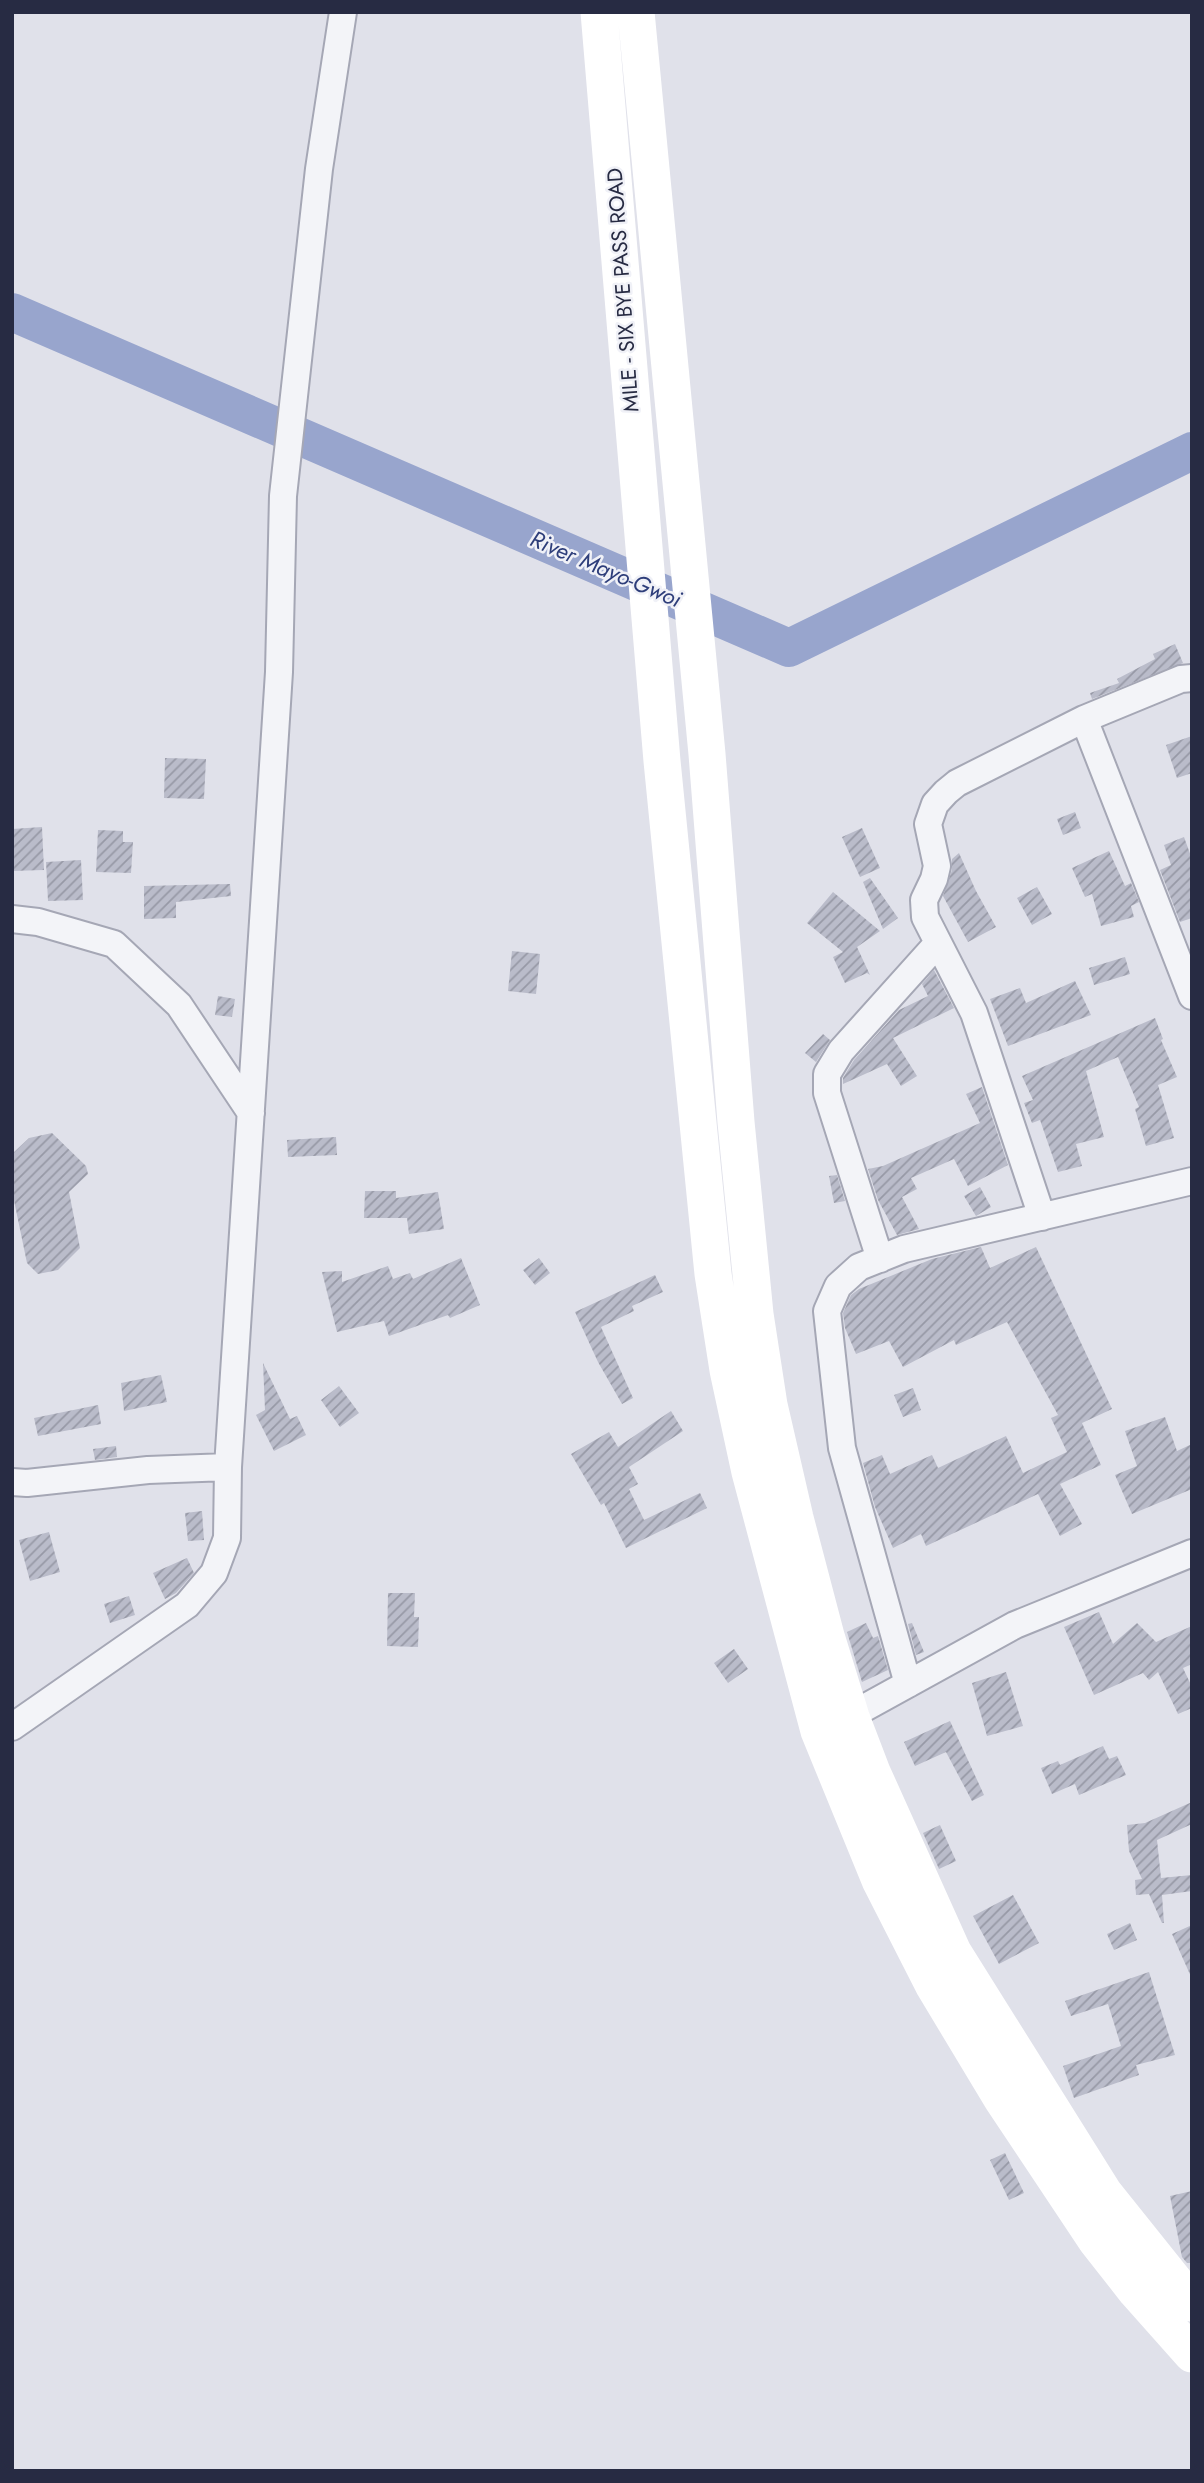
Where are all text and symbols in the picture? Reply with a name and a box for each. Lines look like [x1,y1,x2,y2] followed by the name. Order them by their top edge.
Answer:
[600,167,646,413] street label: MILE - SIX BYE PASS ROAD
[525,522,688,617] water label: River Mayo-Gwoi

